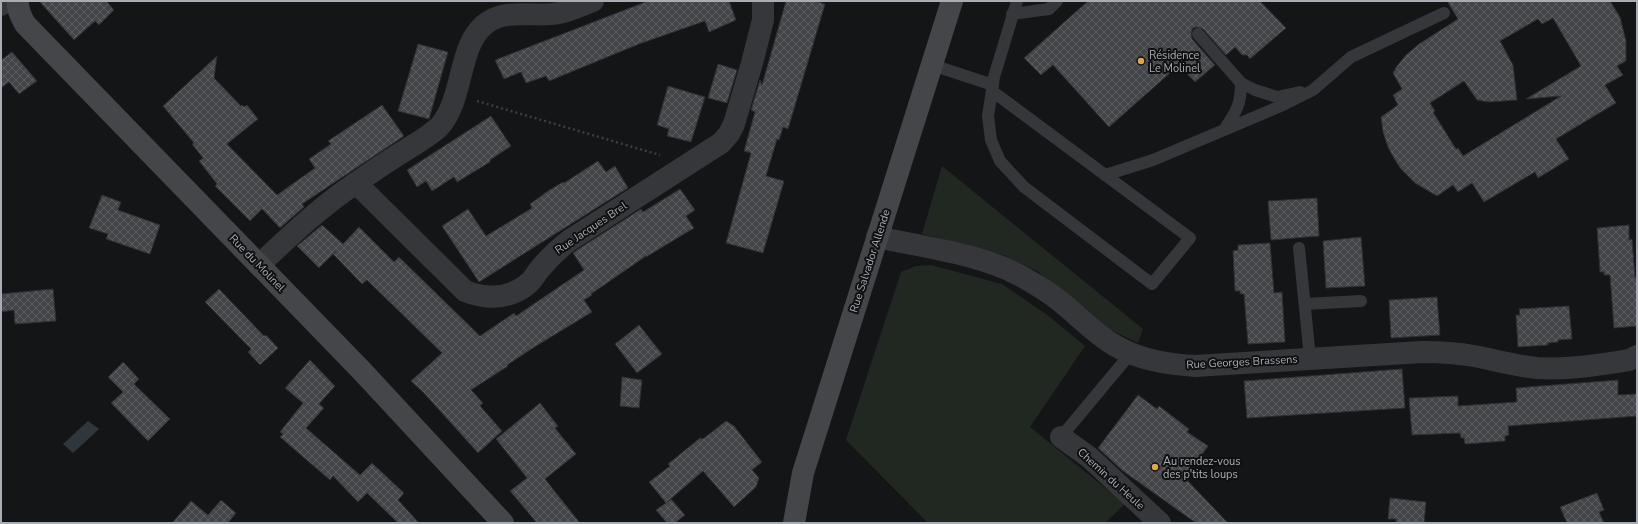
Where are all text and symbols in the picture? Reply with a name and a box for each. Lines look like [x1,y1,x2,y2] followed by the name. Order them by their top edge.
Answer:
[1149,48,1201,76] place label: Résidence Le Molinel
[1136,56,1146,66] marker: Résidence Le Molinel
[552,198,630,258] street label: Rue Jacques Brel
[846,207,894,314] street label: Rue Salvador Allende
[226,231,289,295] street label: Rue du Molinel
[1186,352,1298,372] street label: Rue Georges Brassens
[1074,445,1148,513] street label: Chemin du Heule
[1163,454,1241,482] place label: Au rendez-vous des p'tits loups
[1150,462,1160,472] marker: Au rendez-vous des p'tits loups

